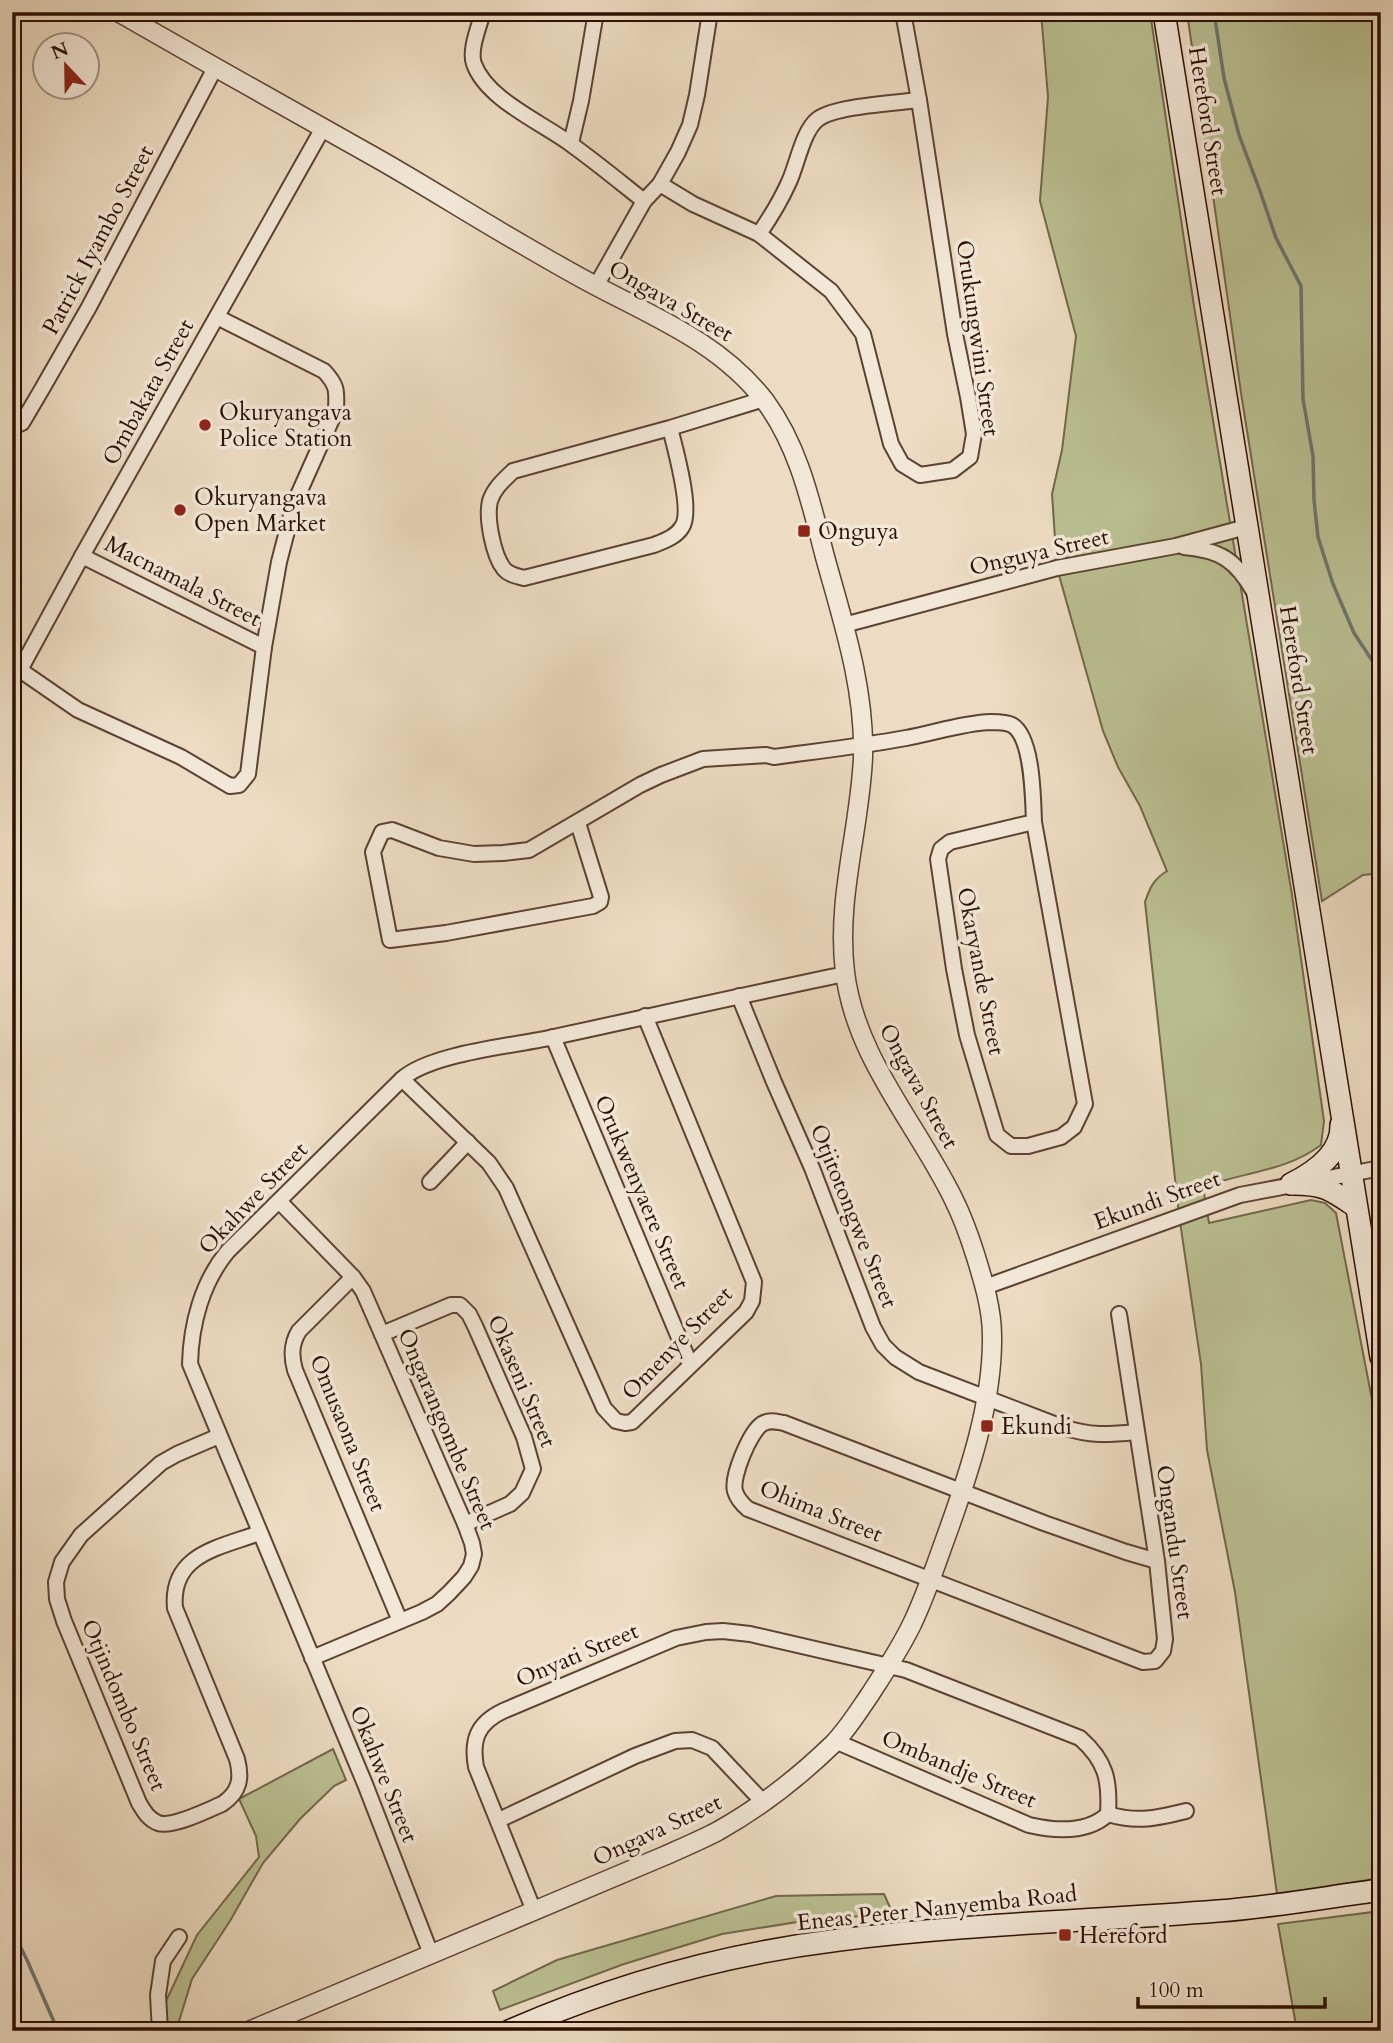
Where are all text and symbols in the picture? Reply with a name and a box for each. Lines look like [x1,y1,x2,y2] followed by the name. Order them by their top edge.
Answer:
[32,32,102,102] north arrow
[47,36,73,66] text: N
[1181,44,1235,198] street label: Hereford Street
[35,140,161,340] street label: Patrick Iyambo Street
[949,238,1007,438] street label: Orukungwini Street
[603,253,739,349] street label: Ongava Street
[95,313,201,471] street label: Ombakata Street
[219,397,352,454] place label: Okuryangava Police Station
[197,417,213,433] marker: Okuryangava Police Station
[194,482,327,539] place label: Okuryangava Open Market
[172,502,188,518] marker: Okuryangava Open Market
[818,516,899,547] place label: Onguya
[966,521,1112,583] street label: Onguya Street
[796,523,812,539] marker: Onguya
[99,528,267,634] street label: Macnamala Street
[1272,603,1326,757] street label: Hereford Street
[950,885,1012,1057] street label: Okaryande Street
[872,1018,966,1154] street label: Ongava Street
[587,1090,697,1294] street label: Orukwenyaere Street
[803,1119,905,1313] street label: Otjitotongwe Street
[191,1135,315,1261] street label: Okahwe Street
[1089,1163,1225,1237] street label: Ekundi Street
[615,1279,739,1407] street label: Omenye Street
[480,1310,564,1452] street label: Okaseni Street
[390,1323,504,1535] street label: Ongarangombe Street
[302,1350,394,1516] street label: Omusaona Street
[1001,1411,1072,1442] place label: Ekundi
[979,1418,995,1434] marker: Ekundi
[1149,1463,1201,1621] street label: Ongandu Street
[755,1472,887,1550] street label: Ohima Street
[74,1614,174,1796] street label: Otjindombo Street
[511,1615,643,1695] street label: Onyati Street
[342,1701,426,1847] street label: Okahwe Street
[877,1722,1041,1816] street label: Ombandje Street
[588,1787,726,1873] street label: Ongava Street
[795,1878,1079,1938] street label: Eneas Peter Nanyemba Road
[1079,1920,1168,1951] place label: Hereford
[1057,1927,1073,1943] marker: Hereford
[1138,1966,1325,2010] scale bar
[1148,1976,1204,2005] text: 100 m

